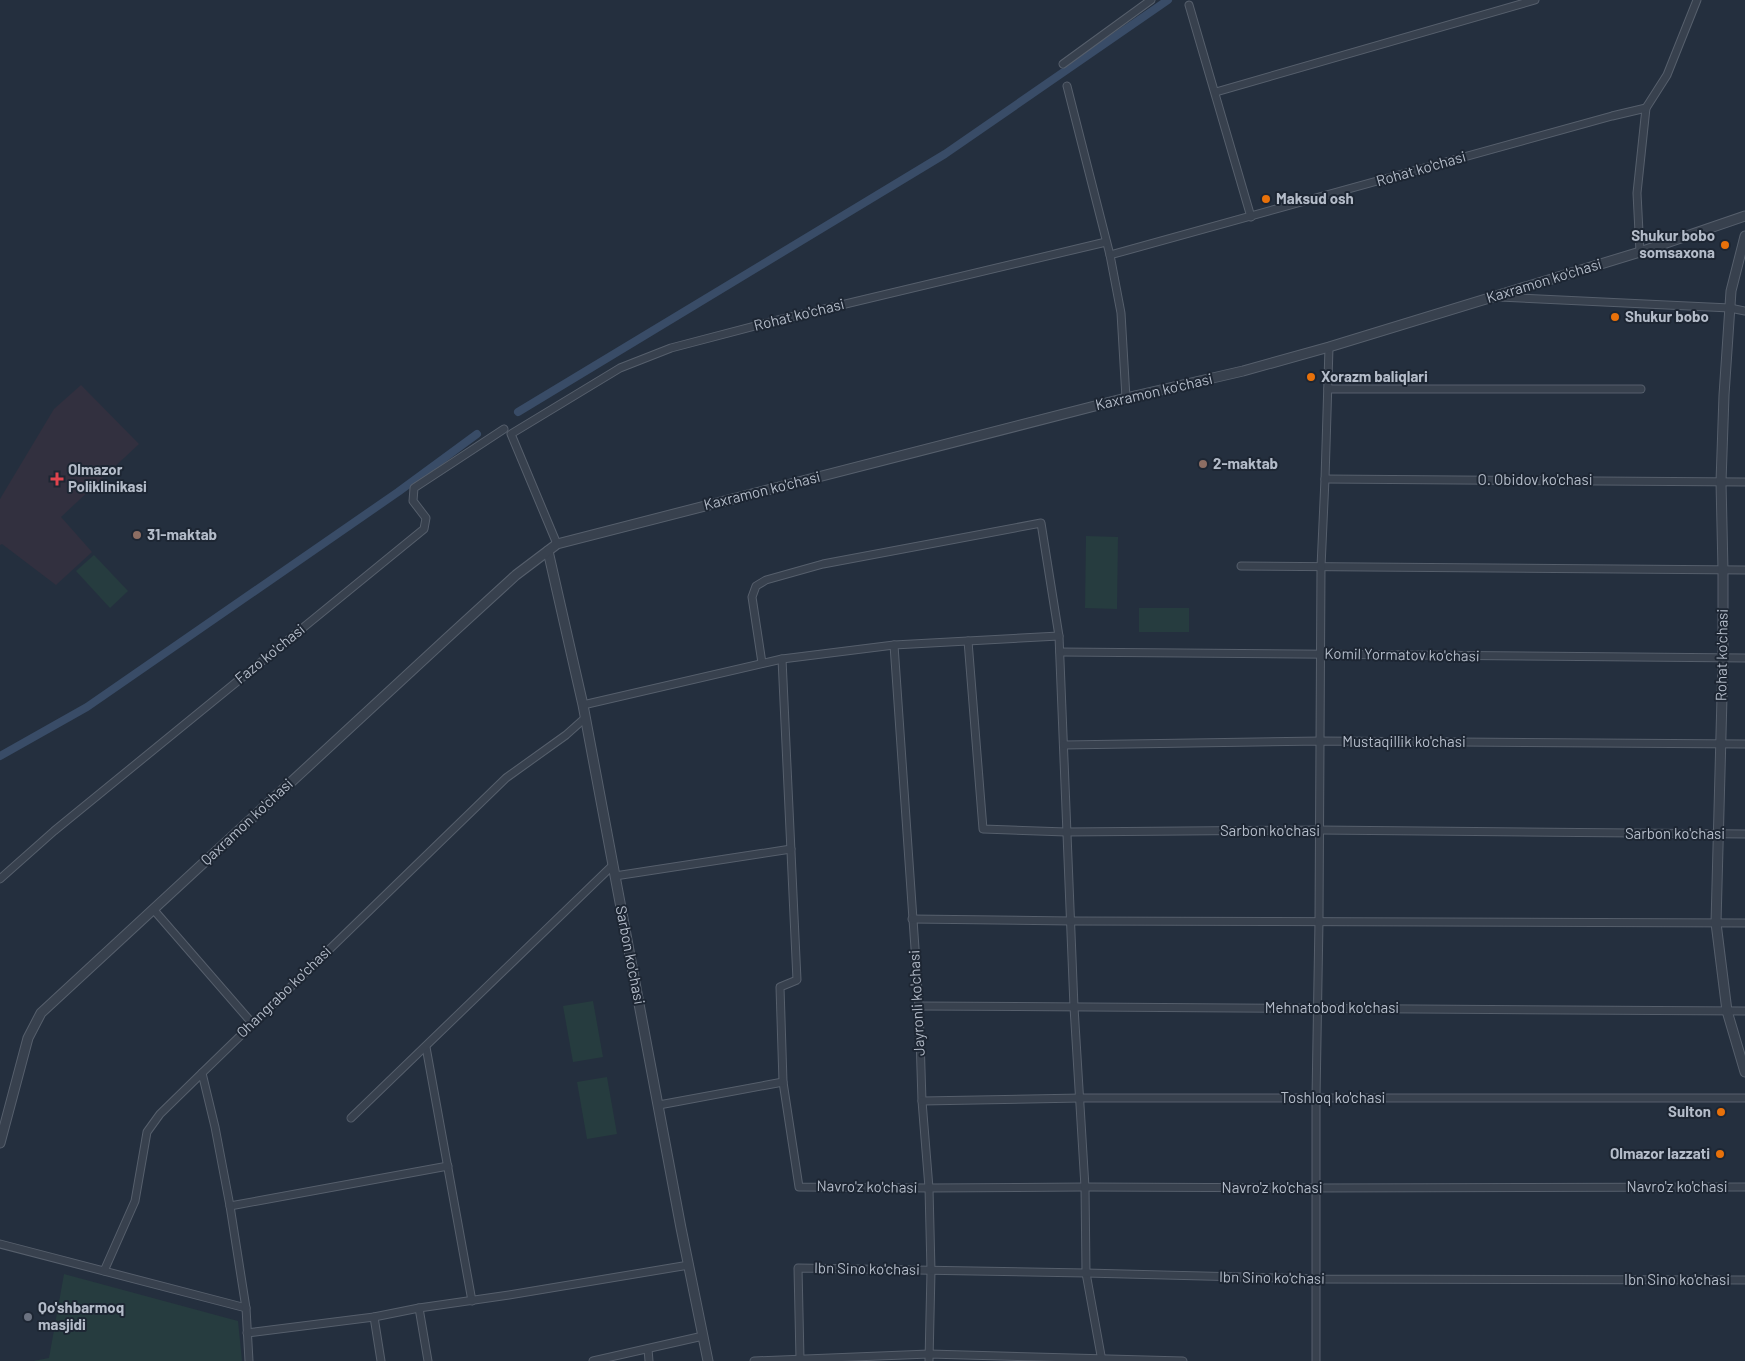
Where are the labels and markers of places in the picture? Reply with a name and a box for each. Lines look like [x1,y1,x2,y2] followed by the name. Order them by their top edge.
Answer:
[1276,189,1354,207] place label: Maksud osh
[1260,193,1272,205] marker: Maksud osh
[1631,226,1715,261] place label: Shukur bobo somsaxona
[1719,239,1731,251] marker: Shukur bobo somsaxona
[1625,307,1709,325] place label: Shukur bobo
[1609,311,1621,323] marker: Shukur bobo
[1321,367,1428,385] place label: Xorazm baliqlari
[1305,371,1317,383] marker: Xorazm baliqlari
[1213,454,1278,472] place label: 2-maktab
[1197,458,1209,470] marker: 2-maktab
[68,460,147,495] place label: Olmazor Poliklinikasi
[50,472,64,486] marker: Olmazor Poliklinikasi
[147,525,217,543] place label: 31-maktab
[131,529,143,541] marker: 31-maktab
[1668,1102,1711,1120] place label: Sulton
[1715,1106,1727,1118] marker: Sulton
[1610,1144,1710,1162] place label: Olmazor lazzati
[1714,1148,1726,1160] marker: Olmazor lazzati
[38,1298,124,1333] place label: Qo'shbarmoq masjidi
[22,1311,34,1323] marker: Qo'shbarmoq masjidi

